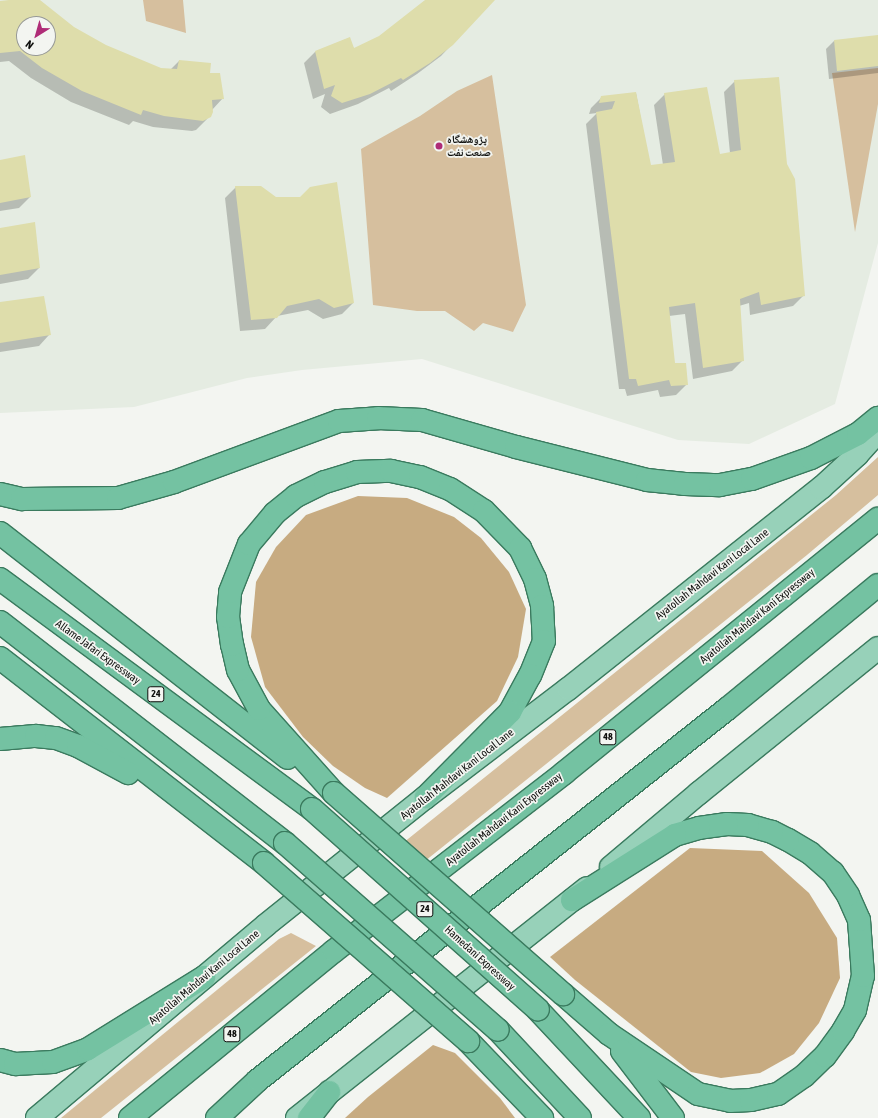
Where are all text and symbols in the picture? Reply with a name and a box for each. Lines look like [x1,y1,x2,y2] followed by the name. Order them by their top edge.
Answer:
[16,16,56,56] north arrow
[23,38,36,52] text: N
[447,133,491,159] place label: پژوهشگاه صنعت نفت
[434,141,444,151] marker: پژوهشگاه صنعت نفت
[653,526,771,622] street label: Ayatollah Mahdavi Kani Local Lane
[697,566,817,666] street label: Ayatollah Mahdavi Kani Expressway
[53,617,143,687] street label: Allame Jafari Expressway
[147,686,165,702] road number: 24
[398,726,516,822] street label: Ayatollah Mahdavi Kani Local Lane
[599,729,617,745] road number: 48
[443,770,565,868] street label: Ayatollah Mahdavi Kani Expressway
[416,901,434,917] road number: 24
[442,923,518,993] street label: Hamedani Expressway
[146,927,262,1027] street label: Ayatollah Mahdavi Kani Local Lane
[223,1026,241,1042] road number: 48

